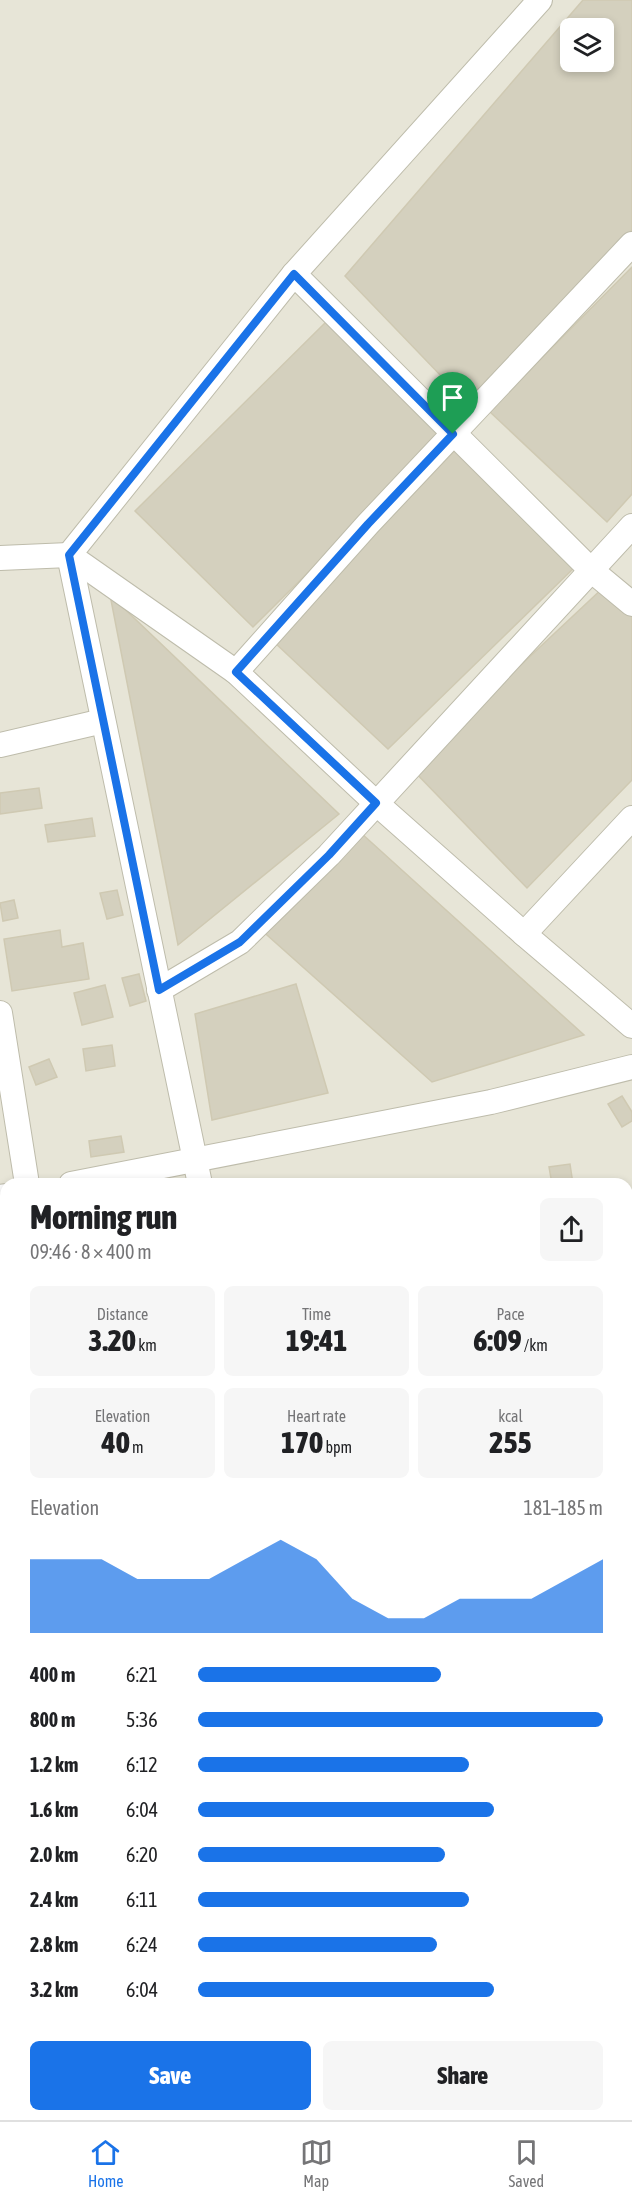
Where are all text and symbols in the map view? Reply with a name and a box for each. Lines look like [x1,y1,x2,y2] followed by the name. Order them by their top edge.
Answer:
[560,18,614,72] map controls
[560,18,614,72] button: layers
[427,372,478,434] pin
[436,381,469,414] icon: arrive
[30,1198,177,1236] text: Morning run
[540,1198,603,1261] button: share
[30,1240,152,1263] text: 09:46 · 8 × 400 m
[97,1305,148,1323] text: Distance
[302,1305,331,1323] text: Time
[496,1305,525,1323] text: Pace
[88,1323,136,1357] text: 3.20
[286,1323,347,1357] text: 19:41
[473,1323,522,1357] text: 6:09
[136,1336,157,1354] text: km
[522,1336,548,1354] text: /km
[95,1407,150,1425] text: Elevation
[287,1407,346,1425] text: Heart rate
[498,1407,523,1425] text: kcal
[102,1425,130,1459] text: 40
[281,1425,323,1459] text: 170
[489,1425,532,1459] text: 255
[130,1438,143,1456] text: m
[323,1438,352,1456] text: bpm
[30,1496,99,1519] text: Elevation
[523,1496,603,1519] text: 181–185 m
[30,1663,75,1686] text: 400 m
[126,1663,158,1686] text: 6:21
[30,1708,75,1731] text: 800 m
[126,1708,158,1731] text: 5:36
[30,1753,78,1776] text: 1.2 km
[126,1753,158,1776] text: 6:12
[30,1798,78,1821] text: 1.6 km
[126,1798,158,1821] text: 6:04
[30,1843,78,1866] text: 2.0 km
[126,1843,158,1866] text: 6:20
[30,1888,78,1911] text: 2.4 km
[126,1888,158,1911] text: 6:11
[30,1933,78,1956] text: 2.8 km
[126,1933,158,1956] text: 6:24
[30,1978,78,2001] text: 3.2 km
[126,1978,158,2001] text: 6:04
[30,2041,311,2110] button: Save
[323,2041,603,2110] button: Share
[88,2136,124,2190] tab: Home
[300,2136,333,2190] tab: Map
[509,2136,544,2190] tab: Saved

